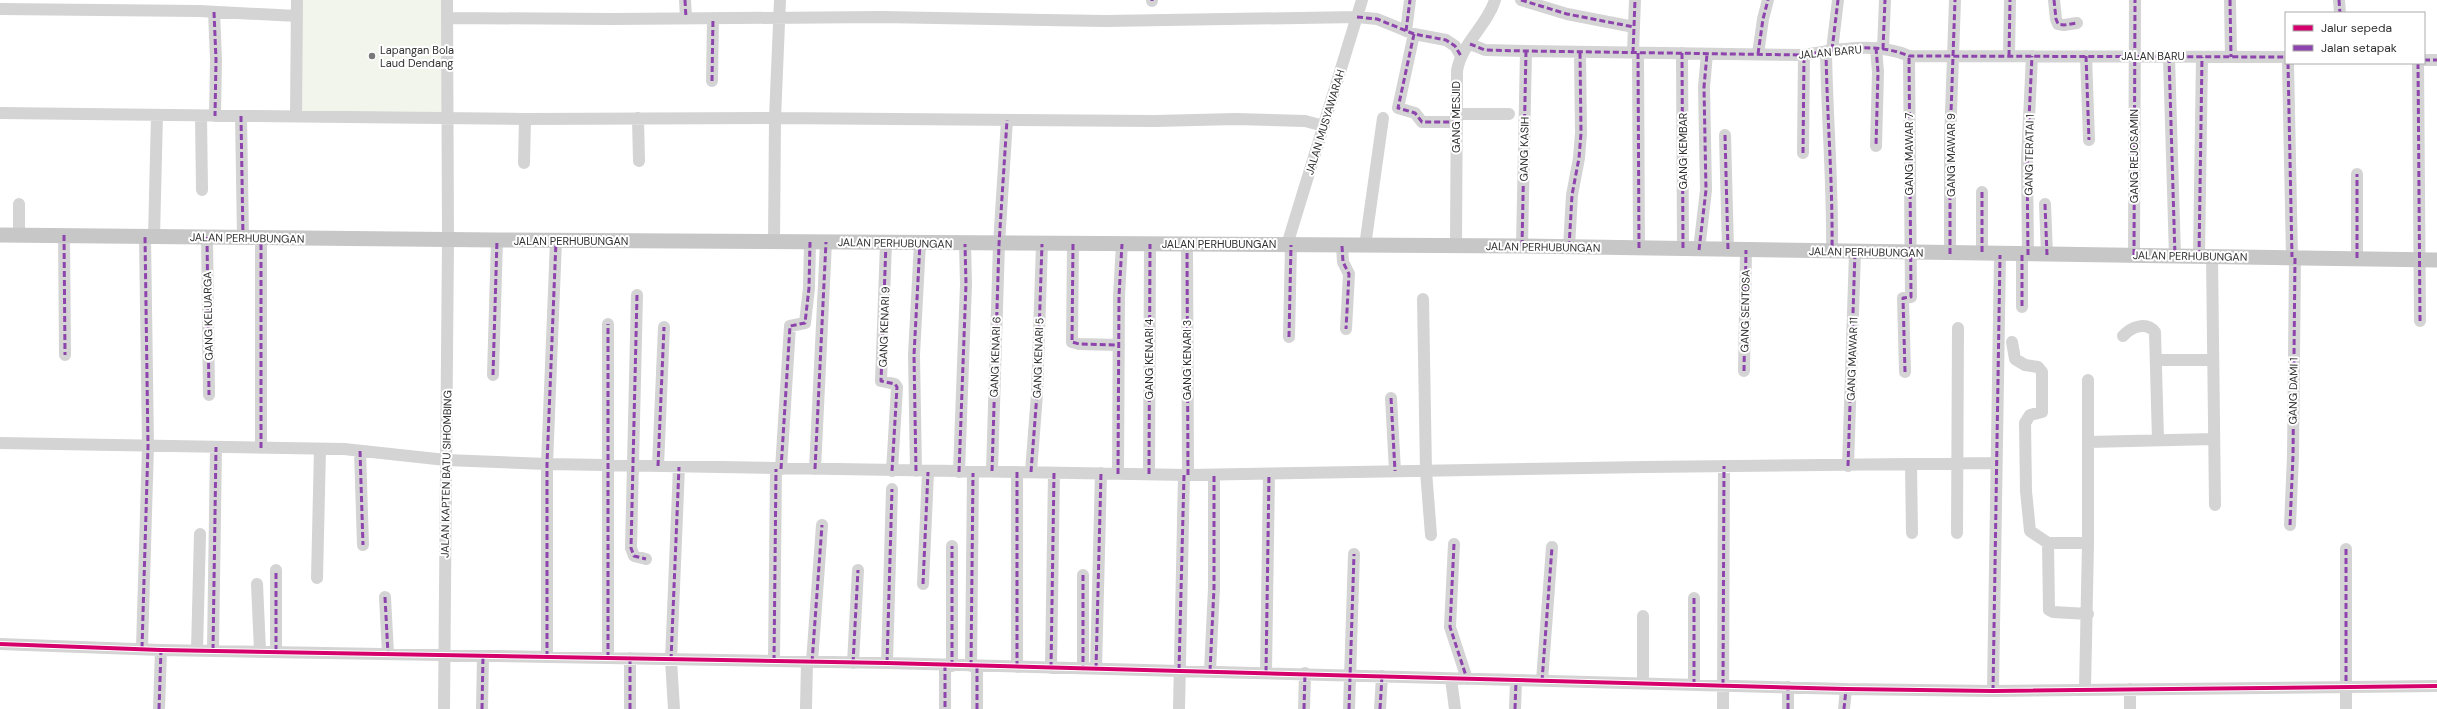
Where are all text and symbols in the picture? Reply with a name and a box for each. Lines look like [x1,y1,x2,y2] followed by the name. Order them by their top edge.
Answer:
[2285,12,2425,64] legend
[2321,20,2392,36] text: Jalur sepeda
[2321,40,2397,56] text: Jalan setapak
[1798,42,1862,62] street label: JALAN BARU
[380,43,454,70] place label: Lapangan Bola Laud Dendang
[2121,49,2185,63] street label: JALAN BARU
[367,51,377,61] marker: Lapangan Bola Laud Dendang
[1302,68,1348,176] street label: JALAN MUSYAWARAH
[1449,81,1463,153] street label: GANG MESJID
[2127,109,2141,203] street label: GANG REJOSAMIN
[1902,112,1916,195] street label: GANG MAWAR 7
[1676,113,1690,189] street label: GANG KEMBAR
[1944,113,1958,197] street label: GANG MAWAR 9
[2021,114,2037,196] street label: GANG TERATAI 1
[1516,117,1532,181] street label: GANG KASIH
[190,230,304,246] street label: JALAN PERHUBUNGAN
[514,234,628,248] street label: JALAN PERHUBUNGAN
[838,235,952,251] street label: JALAN PERHUBUNGAN
[1162,237,1276,251] street label: JALAN PERHUBUNGAN
[1486,239,1600,255] street label: JALAN PERHUBUNGAN
[1809,244,1923,260] street label: JALAN PERHUBUNGAN
[2133,248,2247,264] street label: JALAN PERHUBUNGAN
[1737,270,1753,352] street label: GANG SENTOSA
[200,271,216,361] street label: GANG KELUARGA
[876,286,892,368] street label: GANG KENARI 9
[987,316,1003,398] street label: GANG KENARI 6
[1030,317,1046,399] street label: GANG KENARI 5
[1844,317,1860,401] street label: GANG MAWAR 11
[1142,318,1156,399] street label: GANG KENARI 4
[1180,320,1194,400] street label: GANG KENARI 3
[2285,357,2301,425] street label: GANG DAMI 1
[438,390,454,558] street label: JALAN KAPTEN BATU SIHOMBING

